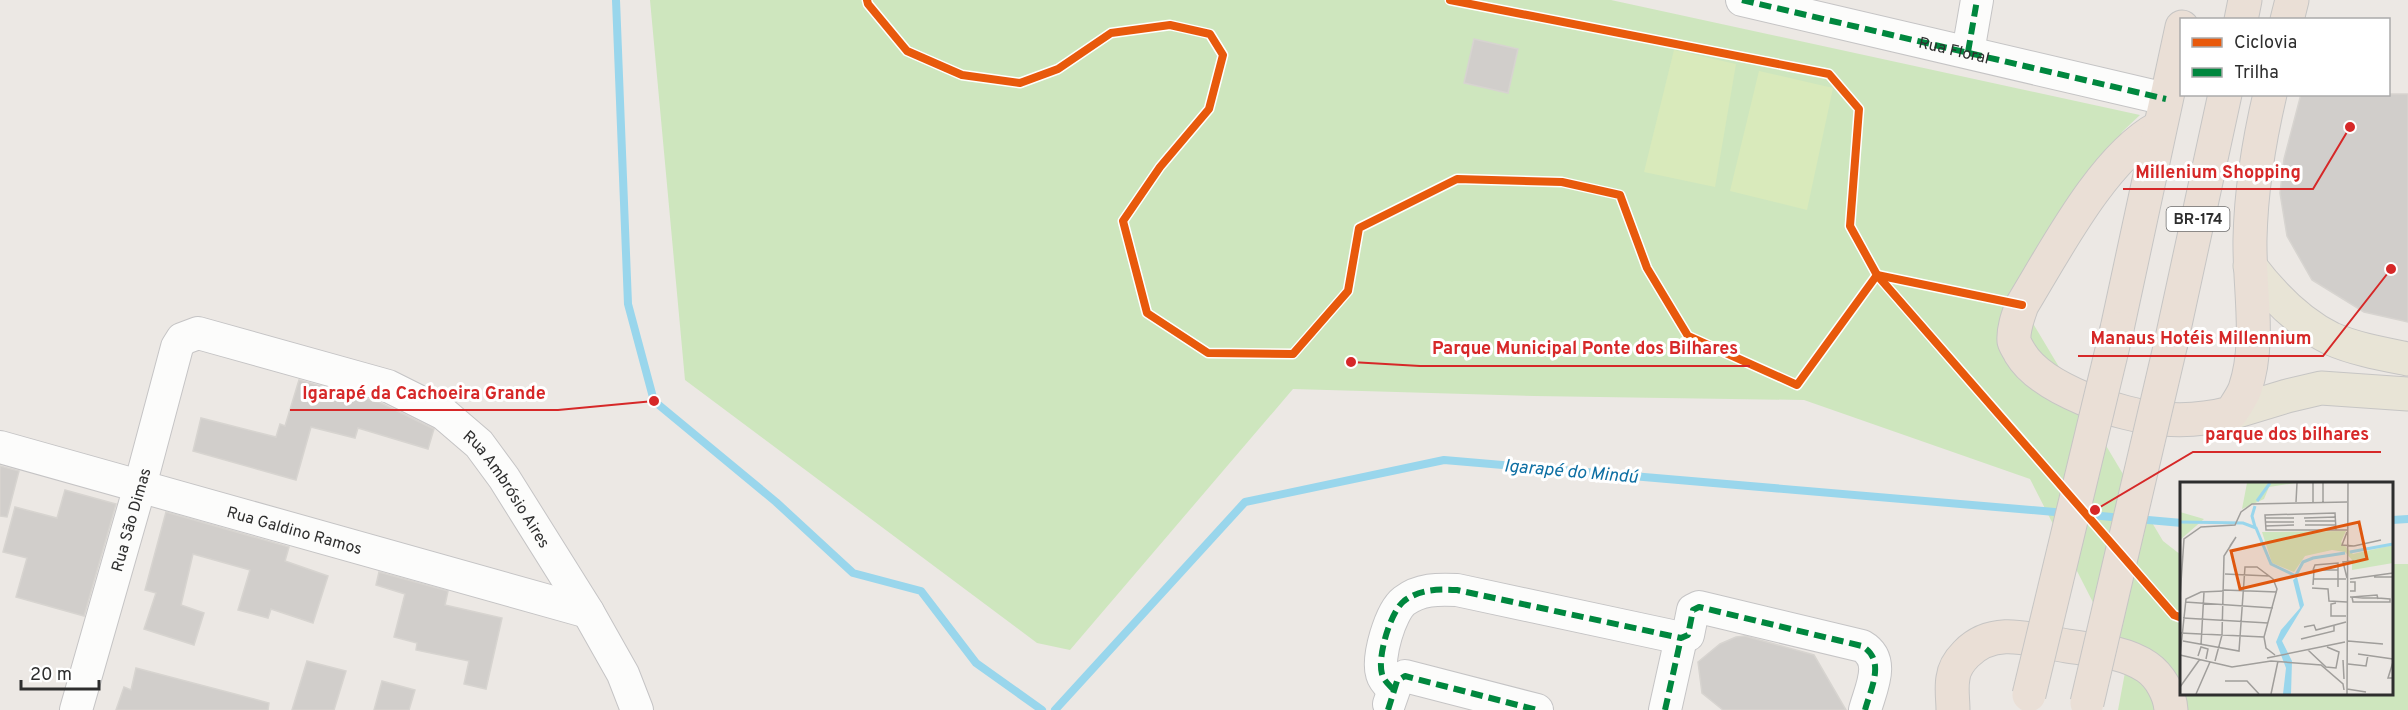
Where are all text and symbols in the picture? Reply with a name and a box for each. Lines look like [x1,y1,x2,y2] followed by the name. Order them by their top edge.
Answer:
[2180,18,2390,96] legend
[2234,32,2297,55] text: Ciclovia
[1916,34,1991,69] street label: Rua Floral
[2234,62,2279,85] text: Trilha
[2123,153,2313,189] callout: Millenium Shopping
[2135,162,2301,185] text: Millenium Shopping
[2166,207,2230,231] road number: BR-174
[2078,320,2323,356] callout: Manaus Hotéis Millennium
[2090,328,2312,351] text: Manaus Hotéis Millennium
[1420,330,1750,366] callout: Parque Municipal Ponte dos Bilhares
[1432,338,1738,361] text: Parque Municipal Ponte dos Bilhares
[290,374,558,410] callout: Igarapé da Cachoeira Grande
[302,383,546,406] text: Igarapé da Cachoeira Grande
[2193,416,2381,452] callout: parque dos bilhares
[2205,424,2369,447] text: parque dos bilhares
[458,427,553,552] street label: Rua Ambrósio Aires
[1503,455,1640,490] water label: Igarapé do Mindú
[108,466,156,574] street label: Rua São Dimas
[2180,482,2393,695] inset map
[224,503,364,560] street label: Rua Galdino Ramos
[21,653,99,691] scale bar
[30,664,72,687] text: 20 m

